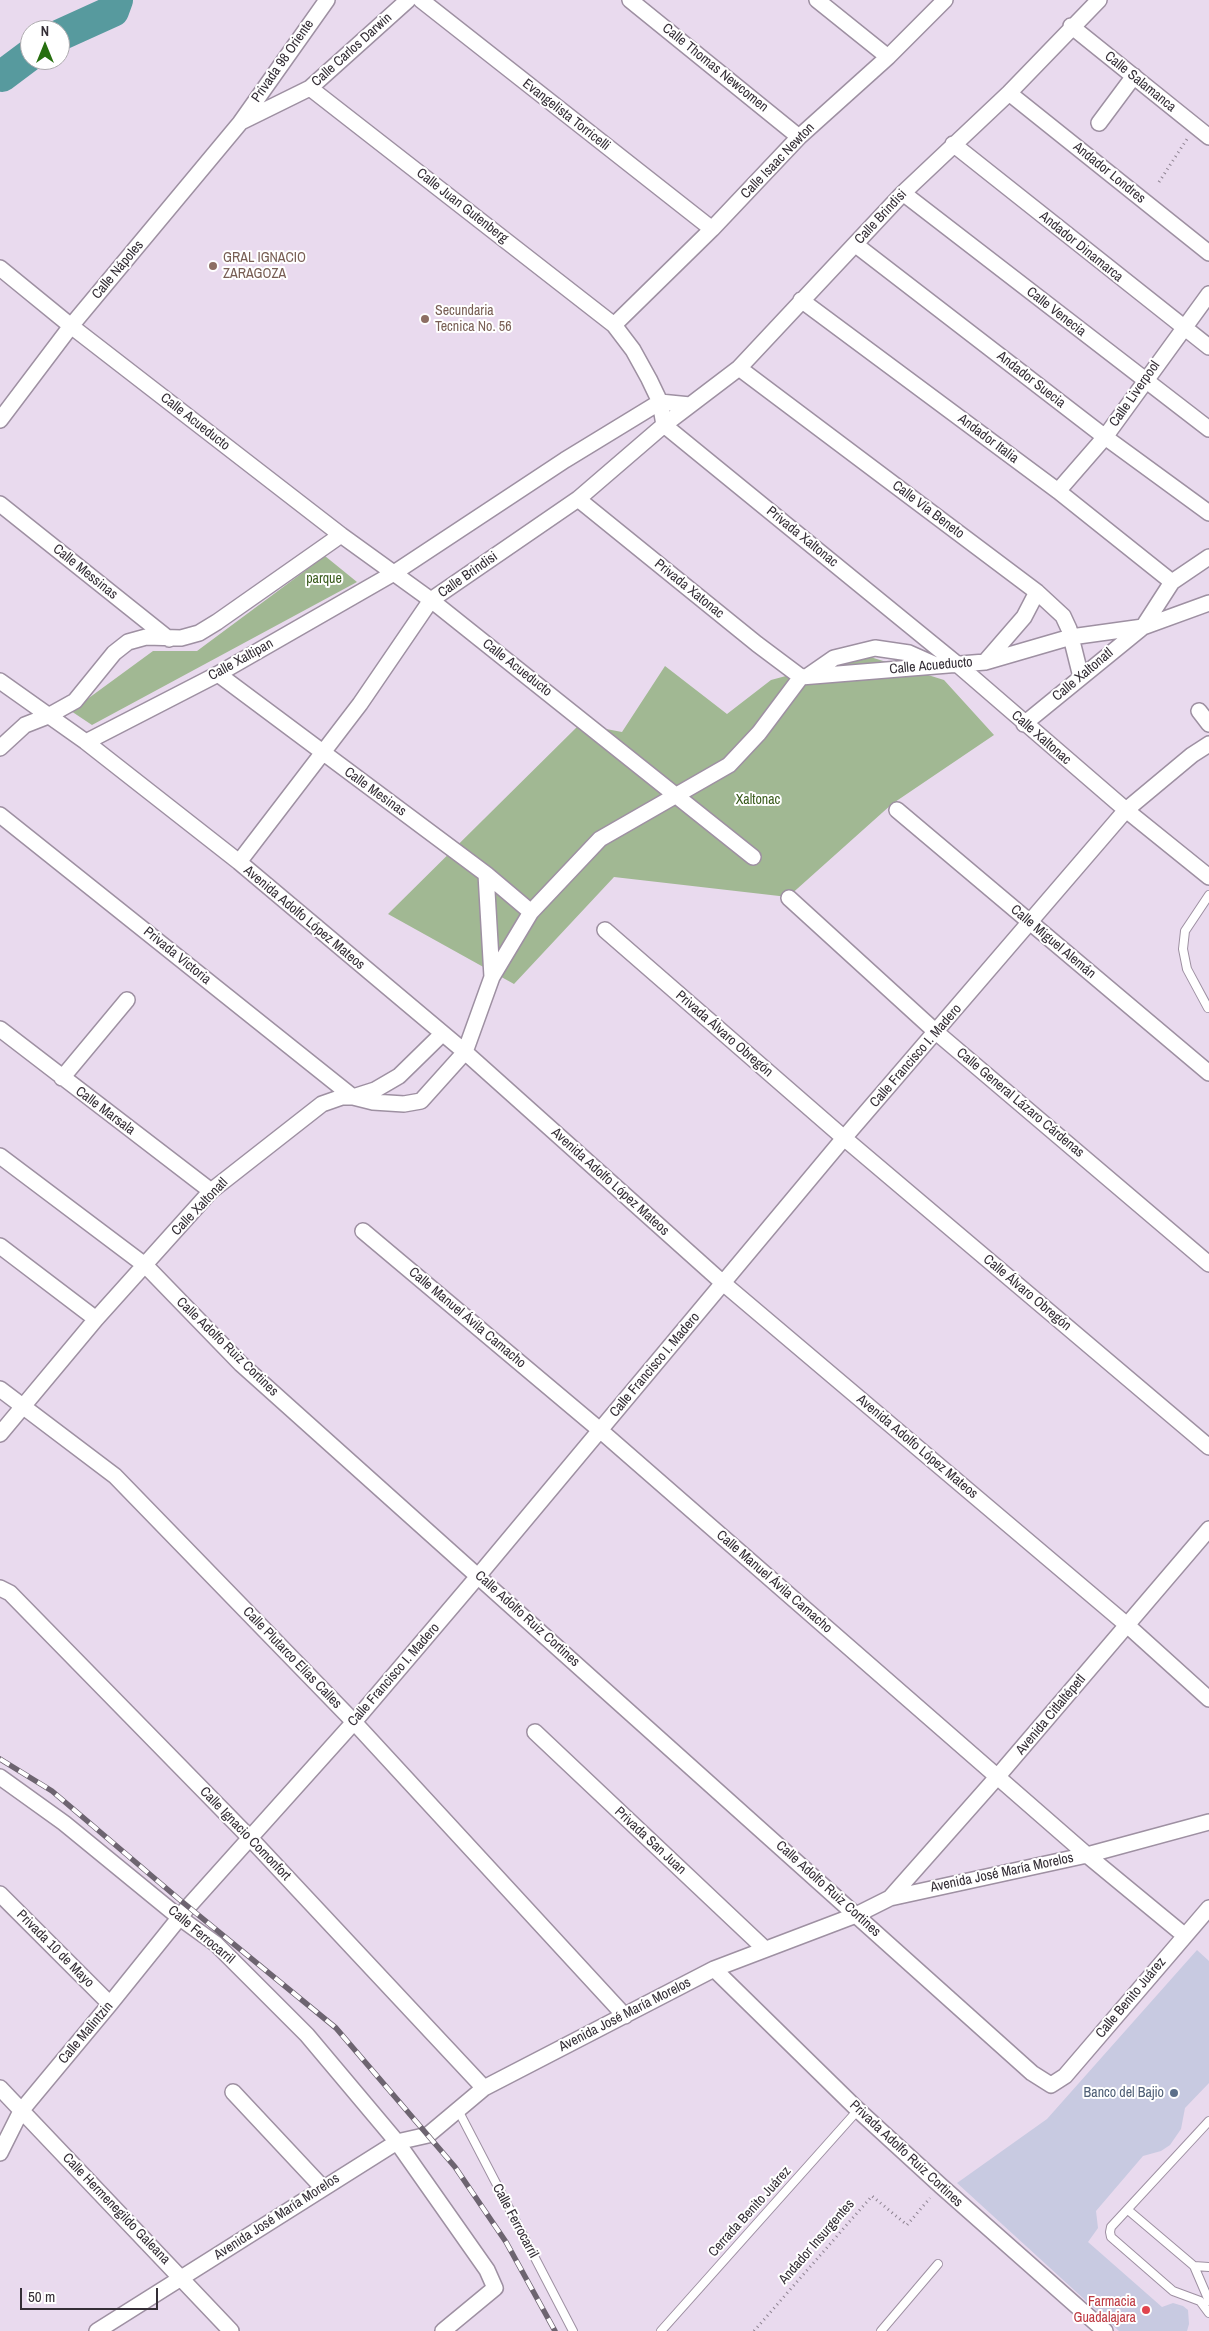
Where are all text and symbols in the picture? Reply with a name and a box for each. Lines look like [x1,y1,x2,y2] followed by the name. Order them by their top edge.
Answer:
[308,10,396,90] street label: Calle Carlos Darwin
[248,16,318,106] street label: Privada 98 Oriente
[20,20,70,70] north arrow
[659,20,771,116] street label: Calle Thomas Newcomen
[41,22,49,40] text: N
[1101,48,1179,116] street label: Calle Salamanca
[519,76,613,154] street label: Evangelista Torricelli
[738,120,818,202] street label: Calle Isaac Newton
[1069,139,1149,207] street label: Andador Londres
[413,165,511,247] street label: Calle Juan Gutenberg
[851,186,911,248] street label: Calle Brindisi
[1036,208,1126,286] street label: Andador Dinamarca
[89,237,147,303] street label: Calle Nápoles
[223,250,306,282] place label: GRAL IGNACIO ZARAGOZA
[207,260,219,272] marker: GRAL IGNACIO ZARAGOZA
[1023,284,1089,340] street label: Calle Venecia
[435,303,512,336] place label: Secundaria Tecnica No. 56
[419,313,431,325] marker: Secundaria Tecnica No. 56
[993,348,1069,412] street label: Andador Suecia
[1106,358,1164,430] street label: Calle Liverpool
[157,390,233,454] street label: Calle Acueducto
[954,411,1022,467] street label: Andador Italia
[889,477,967,543] street label: Calle Vía Beneto
[763,503,841,571] street label: Privada Xaltonac
[49,541,121,603] street label: Calle Messinas
[435,548,501,602] street label: Calle Brindisi
[651,556,727,622] street label: Privada Xatonac
[306,571,342,587] park label: parque
[206,635,276,685] street label: Calle Xaltipan
[479,636,555,700] street label: Calle Acueducto
[1049,645,1117,705] street label: Calle Xaltonatl
[889,654,973,678] street label: Calle Acueducto
[1008,707,1074,769] street label: Calle Xaltonac
[341,764,409,820] street label: Calle Mesinas
[736,792,780,808] park label: Xaltonac
[240,862,368,974] street label: Avenida Adolfo López Mateos
[1007,902,1099,982] street label: Calle Miguel Alemán
[140,924,214,988] street label: Privada Victoria
[672,987,776,1081] street label: Privada Álvaro Obregón
[867,1001,965,1111] street label: Calle Francisco I. Madero
[953,1045,1087,1161] street label: Calle General Lázaro Cárdenas
[72,1083,138,1139] street label: Calle Marsala
[548,1125,672,1239] street label: Avenida Adolfo López Mateos
[168,1175,232,1239] street label: Calle Xaltonatl
[980,1251,1074,1335] street label: Calle Álvaro Obregón
[405,1264,529,1372] street label: Calle Manuel Ávila Camacho
[173,1294,281,1400] street label: Calle Adolfo Ruiz Cortines
[606,1309,704,1421] street label: Calle Francisco I. Madero
[853,1391,981,1503] street label: Avenida Adolfo López Mateos
[713,1527,835,1637] street label: Calle Manuel Ávila Camacho
[471,1568,583,1670] street label: Calle Adolfo Ruiz Cortines
[239,1604,345,1712] street label: Calle Plutarco Elías Calles
[345,1620,443,1730] street label: Calle Francisco I. Madero
[1013,1672,1089,1758] street label: Avenida Citlaltépetl
[196,1784,294,1884] street label: Calle Ignacio Comonfort
[611,1804,689,1878] street label: Privada San Juan
[772,1838,884,1940] street label: Calle Adolfo Ruiz Cortines
[929,1850,1075,1896] street label: Avenida José María Morelos
[164,1902,238,1968] street label: Calle Ferrocarril
[13,1907,97,1991] street label: Privada 10 de Mayo
[1092,1954,1170,2042] street label: Calle Benito Juárez
[556,1974,694,2056] street label: Avenida José María Morelos
[55,1999,117,2067] street label: Calle Malintzin
[1084,2085,1164,2101] place label: Banco del Bajio
[1168,2087,1180,2099] marker: Banco del Bajio
[846,2097,966,2211] street label: Privada Adolfo Ruiz Cortines
[59,2150,173,2268] street label: Calle Hermenegildo Galeana
[705,2163,795,2261] street label: Cerrada Benito Juárez
[211,2170,343,2264] street label: Avenida José María Morelos
[488,2181,542,2261] street label: Calle Ferrocarril
[776,2196,858,2288] street label: Andador Insurgentes
[22,2278,160,2310] scale bar
[28,2286,55,2307] text: 50 m
[1073,2294,1136,2326] place label: Farmacia Guadalajara
[1140,2304,1152,2316] marker: Farmacia Guadalajara

